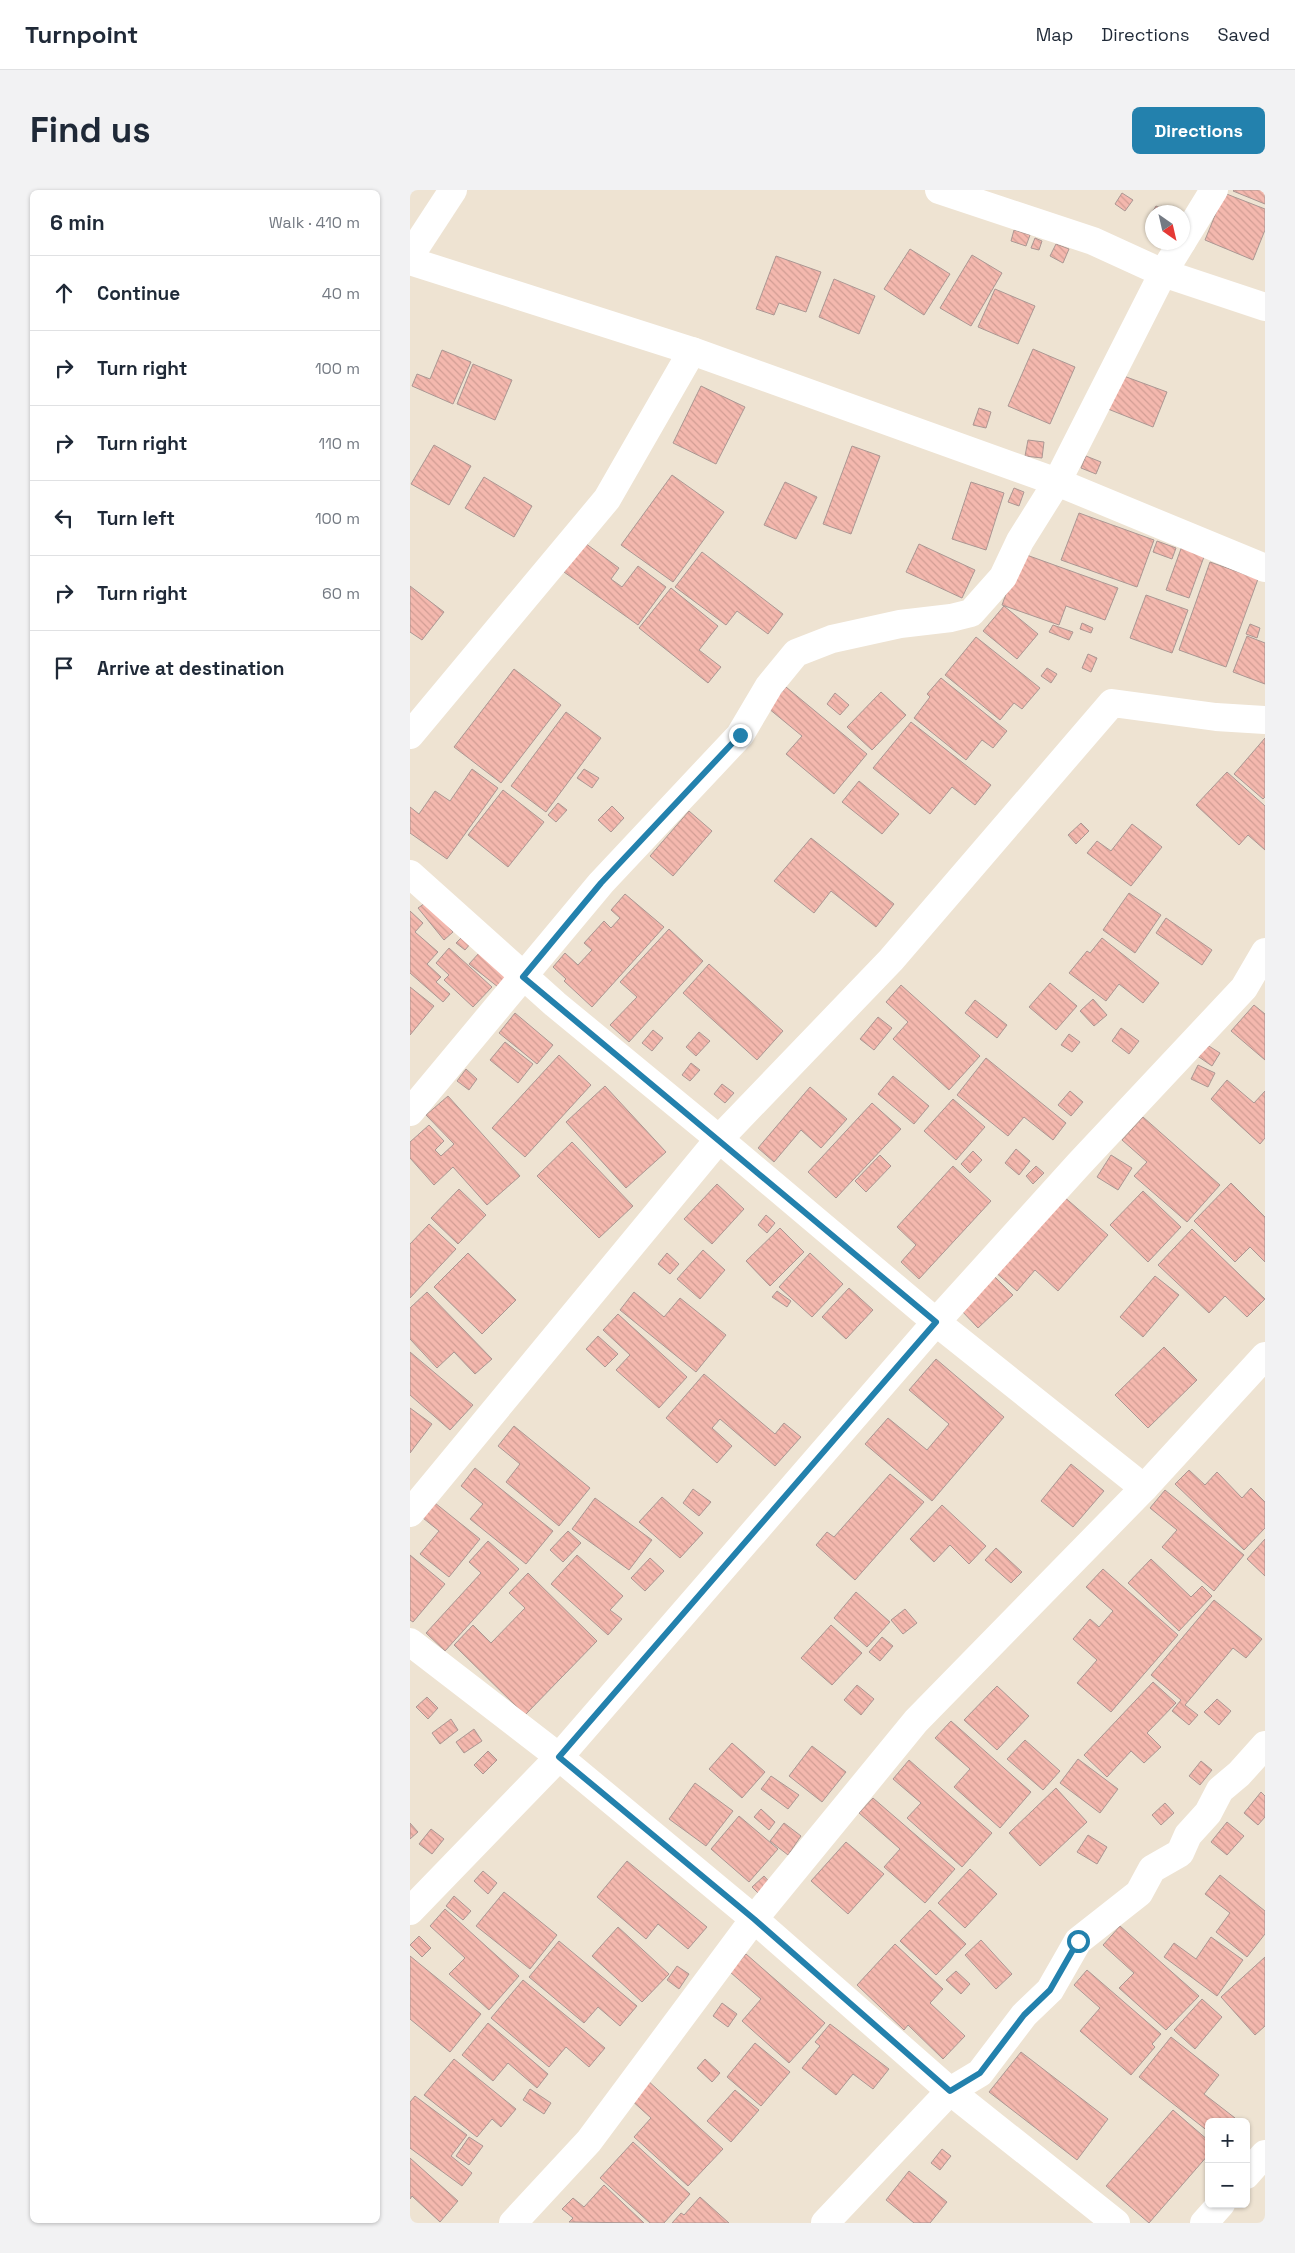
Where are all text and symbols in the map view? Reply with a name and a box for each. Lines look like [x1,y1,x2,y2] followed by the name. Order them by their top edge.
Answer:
[25,19,138,50] text: Turnpoint
[1036,23,1073,46] text: Map
[1101,23,1190,46] text: Directions
[1218,23,1270,46] text: Saved
[1132,107,1265,154] button: Directions
[30,108,151,152] text: Find us
[1145,205,1190,250] north arrow
[50,209,105,236] text: 6 min
[269,212,360,233] text: Walk · 410 m
[50,279,78,307] icon: ahead
[97,281,180,306] text: Continue
[322,283,360,304] text: 40 m
[50,354,78,382] icon: right
[97,356,187,381] text: Turn right
[315,358,360,379] text: 100 m
[50,429,78,457] icon: right
[97,431,187,456] text: Turn right
[318,433,360,454] text: 110 m
[50,504,78,532] icon: left
[97,506,175,531] text: Turn left
[315,508,360,529] text: 100 m
[50,579,78,607] icon: right
[97,581,187,606] text: Turn right
[322,583,360,604] text: 60 m
[50,654,78,682] icon: arrive
[97,656,285,681] text: Arrive at destination
[729,724,752,747] route end
[1067,1930,1090,1953] route start
[1205,2118,1250,2208] map controls
[1205,2118,1250,2163] button: +
[1205,2163,1250,2208] button: −

